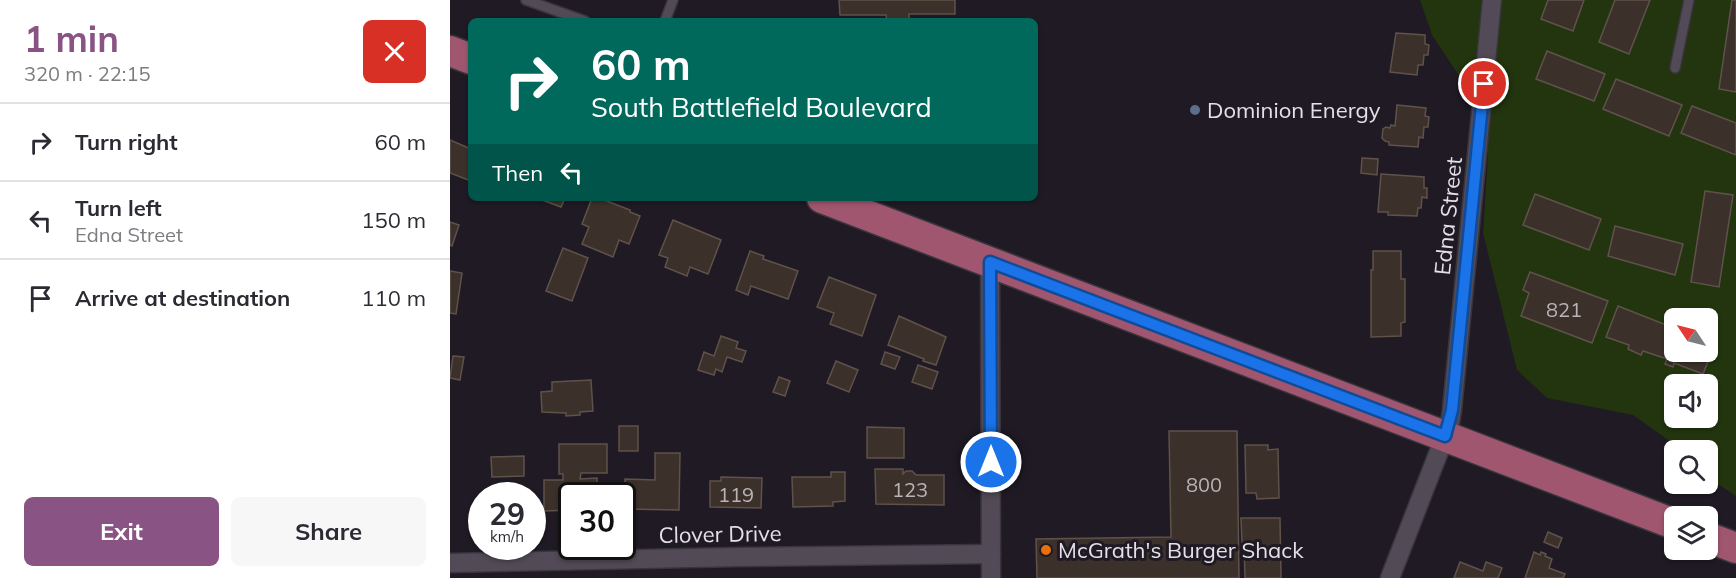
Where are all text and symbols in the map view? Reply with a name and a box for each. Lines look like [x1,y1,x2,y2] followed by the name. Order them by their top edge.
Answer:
[24,16,119,61] text: 1 min
[363,20,426,83] button: close
[591,38,691,91] text: 60 m
[492,42,570,120] icon: right
[1458,58,1509,109] pin
[24,61,150,86] text: 320 m · 22:15
[1467,67,1500,100] icon: arrive
[591,90,932,124] text: South Battlefield Boulevard
[1207,96,1381,124] place label: Dominion Energy
[1188,103,1202,117] marker: Dominion Energy
[24,126,57,159] icon: right
[75,128,178,156] text: Turn right
[375,128,426,156] text: 60 m
[1428,155,1468,277] street label: Edna Street
[555,156,588,189] icon: left
[492,159,543,187] text: Then
[75,194,162,222] text: Turn left
[24,204,57,237] icon: left
[361,206,426,234] text: 150 m
[75,222,183,247] text: Edna Street
[24,282,57,315] icon: arrive
[75,284,290,312] text: Arrive at destination
[361,284,426,312] text: 110 m
[1546,297,1582,322] house number: 821
[1664,308,1718,362] north arrow
[1664,308,1718,560] map controls
[1664,374,1718,428] button: sound
[959,430,1023,494] position arrow
[1664,440,1718,494] button: search
[1186,472,1222,497] house number: 800
[892,477,928,502] house number: 123
[558,482,636,560] speed limit sign: 30
[718,482,754,507] house number: 119
[489,495,525,533] text: 29
[24,497,219,566] button: Exit
[231,497,426,566] button: Share
[1664,506,1718,560] button: layers
[658,519,782,549] street label: Clover Drive
[490,527,524,546] text: km/h
[1058,536,1304,564] place label: McGrath's Burger Shack
[1039,543,1053,557] marker: McGrath's Burger Shack

